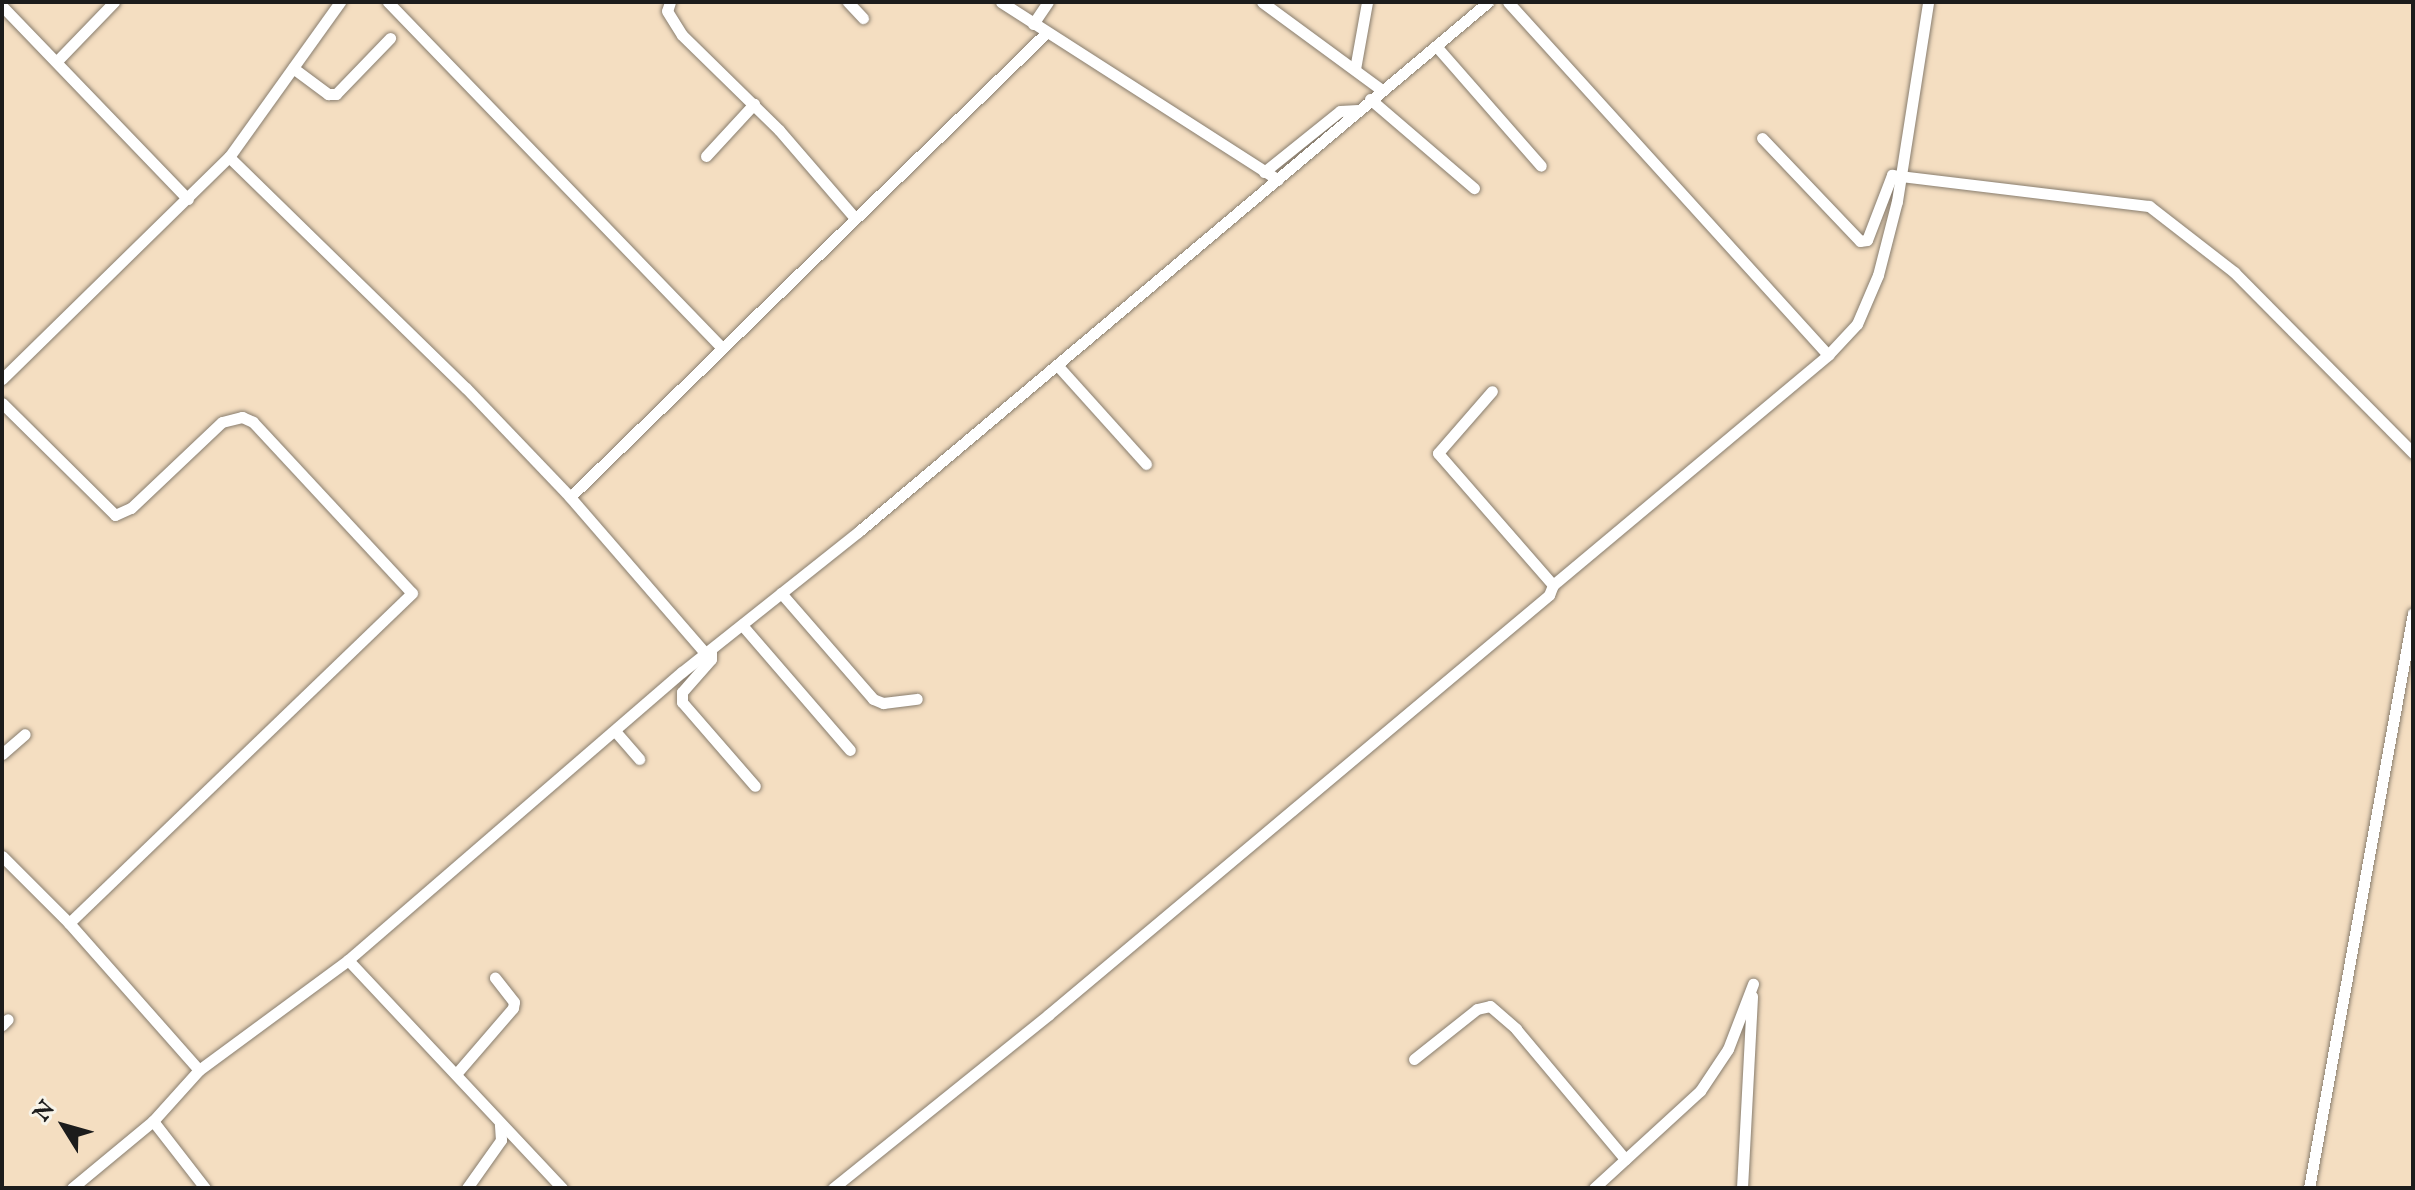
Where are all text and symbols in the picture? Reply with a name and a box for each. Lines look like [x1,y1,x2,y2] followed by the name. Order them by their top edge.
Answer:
[24,1086,104,1166] north arrow
[28,1096,62,1128] text: N

